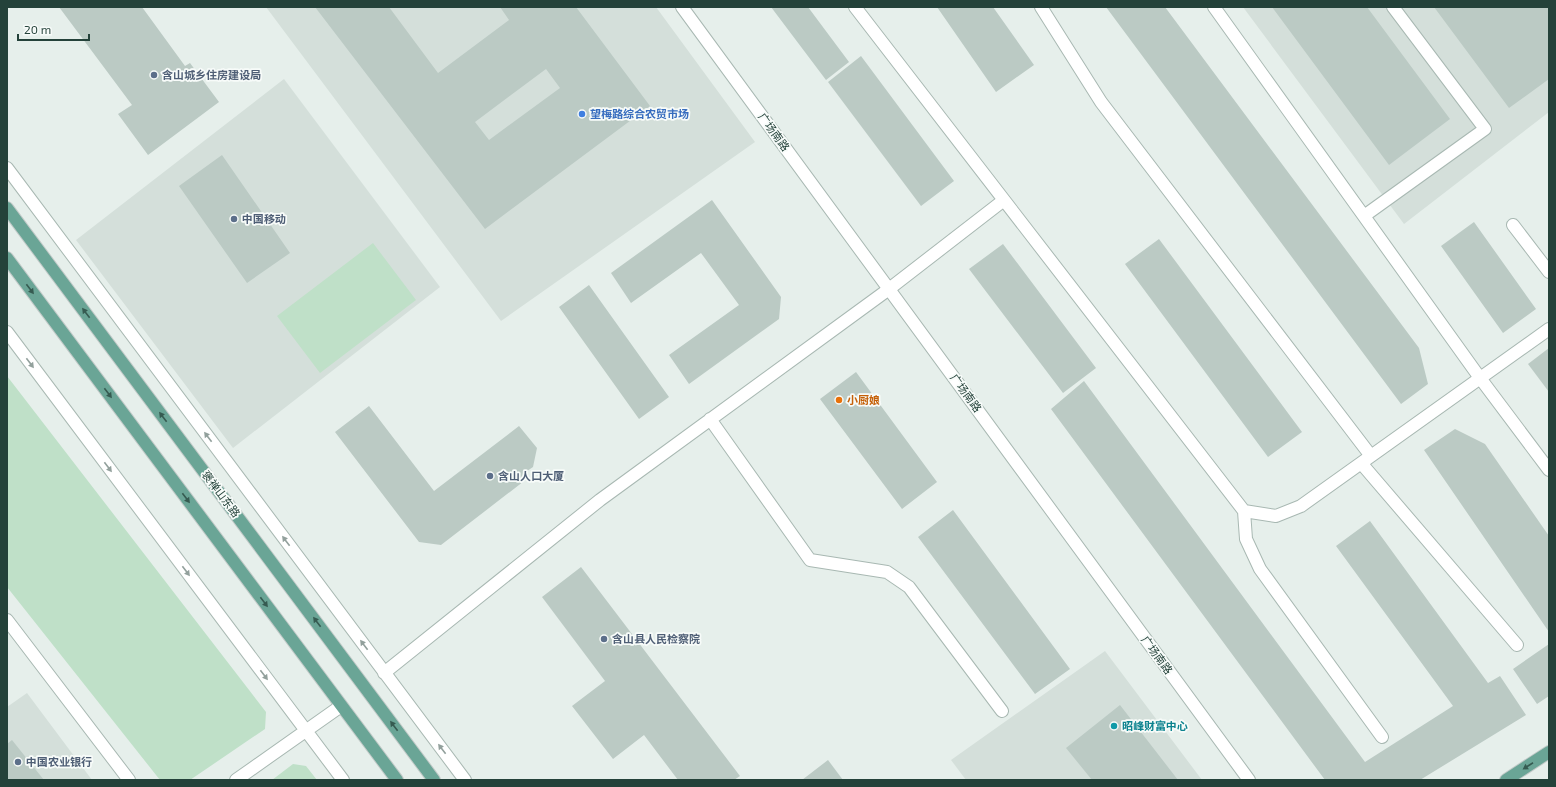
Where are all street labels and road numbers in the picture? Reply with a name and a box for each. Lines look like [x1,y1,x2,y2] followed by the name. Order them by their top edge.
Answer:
[756,110,793,153] street label: 广场南路
[948,371,985,414] street label: 广场南路
[200,468,243,520] street label: 褒禅山东路
[1139,633,1176,676] street label: 广场南路

